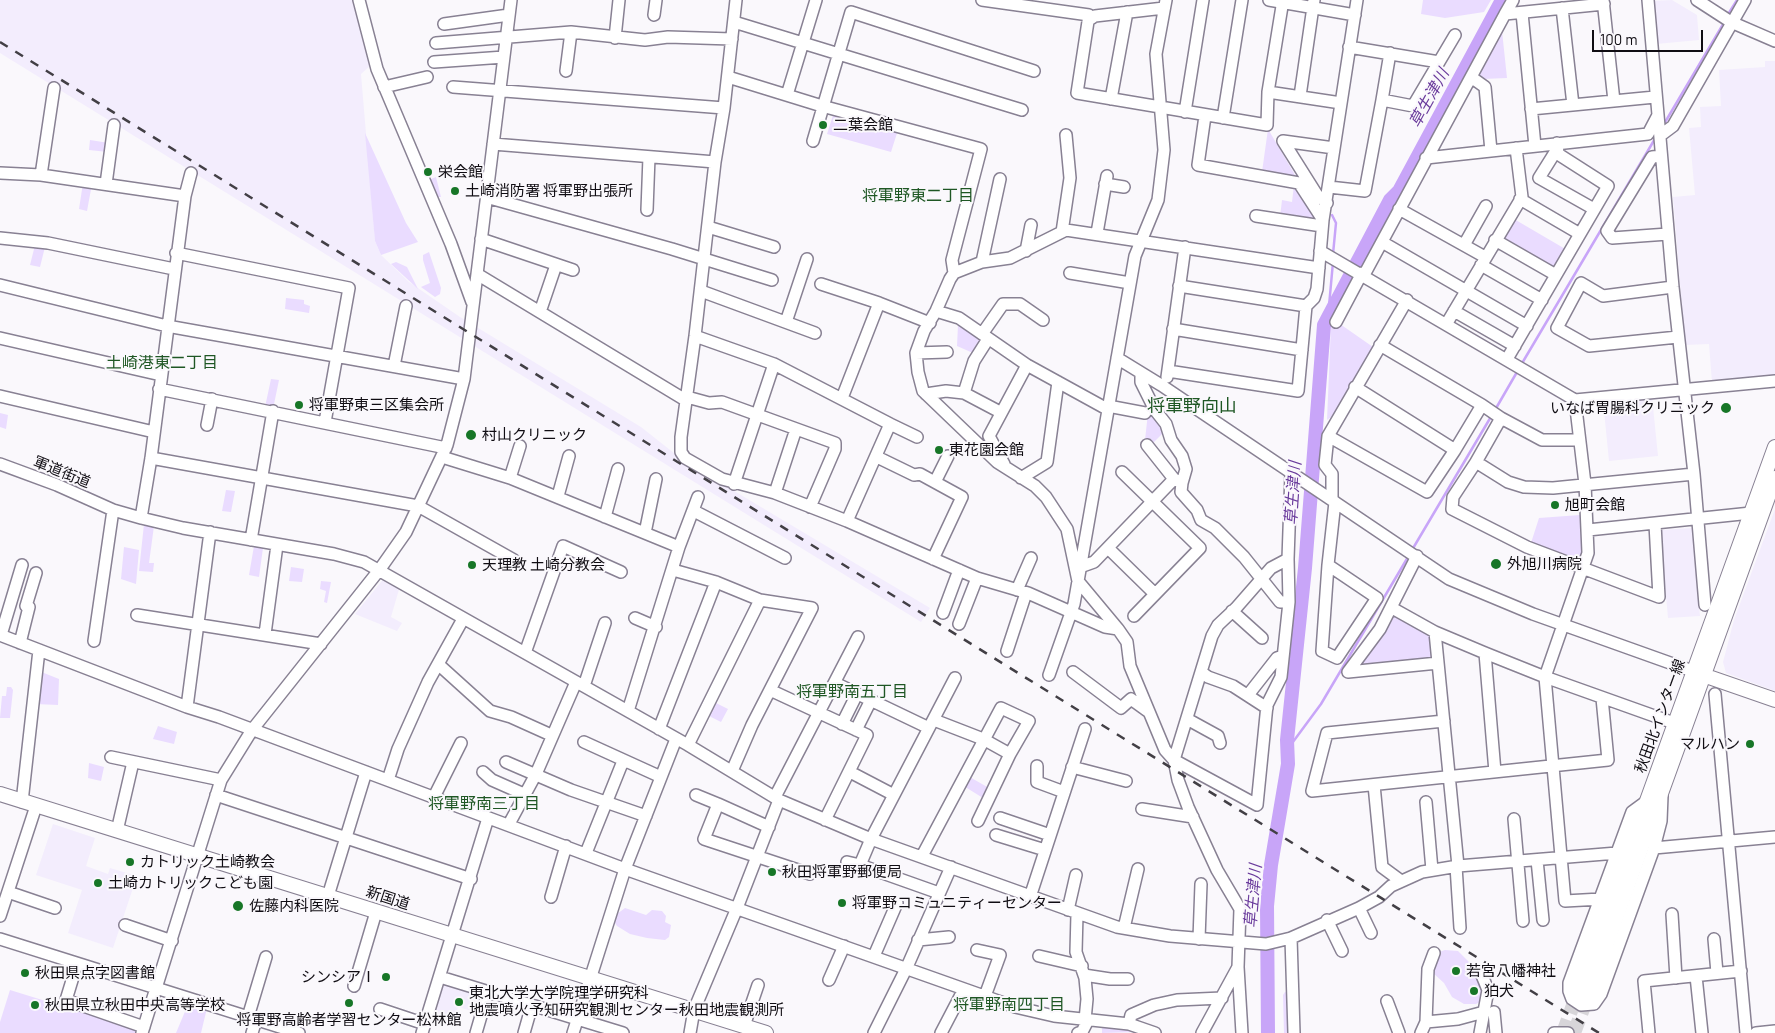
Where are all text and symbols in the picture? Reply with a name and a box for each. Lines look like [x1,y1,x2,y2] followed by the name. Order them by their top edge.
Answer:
[1595,20,1706,52] scale bar
[1600,30,1638,48] text: 100 m
[1405,65,1453,131] water label: 草生津川
[833,116,893,134] place label: 二葉会館
[817,119,829,131] marker: 二葉会館
[438,163,483,181] place label: 栄会館
[422,166,434,178] marker: 栄会館
[465,182,633,200] place label: 土崎消防署 将軍野出張所
[449,185,461,197] marker: 土崎消防署 将軍野出張所
[862,186,974,206] district label: 将軍野東二丁目
[106,353,218,373] district label: 土崎港東二丁目
[1147,395,1237,417] district label: 将軍野向山
[309,396,444,414] place label: 将軍野東三区集会所
[293,399,305,411] marker: 将軍野東三区集会所
[1550,399,1715,417] place label: いなば胃腸科クリニック
[1719,401,1733,415] marker: いなば胃腸科クリニック
[482,426,587,444] place label: 村山クリニック
[464,428,478,442] marker: 村山クリニック
[949,441,1024,459] place label: 東花園会館
[933,444,945,456] marker: 東花園会館
[31,452,93,492] street label: 軍道街道
[1281,460,1305,526] water label: 草生津川
[1565,496,1625,514] place label: 旭町会館
[1549,499,1561,511] marker: 旭町会館
[1507,555,1582,573] place label: 外旭川病院
[482,556,605,574] place label: 天理教 土崎分教会
[1489,557,1503,571] marker: 外旭川病院
[466,559,478,571] marker: 天理教 土崎分教会
[1631,657,1689,775] street label: 秋田北インター線
[796,682,908,702] district label: 将軍野南五丁目
[1680,735,1740,753] place label: マルハン
[1744,738,1756,750] marker: マルハン
[428,794,540,814] district label: 将軍野南三丁目
[140,853,275,871] place label: カトリック土崎教会
[124,856,136,868] marker: カトリック土崎教会
[782,863,902,881] place label: 秋田将軍野郵便局
[1241,863,1265,929] water label: 草生津川
[766,866,778,878] marker: 秋田将軍野郵便局
[108,874,273,892] place label: 土崎カトリックこども園
[92,877,104,889] marker: 土崎カトリックこども園
[364,882,412,914] street label: 新国道
[852,894,1062,912] place label: 将軍野コミュニティーセンター
[249,897,339,915] place label: 佐藤内科医院
[836,897,848,909] marker: 将軍野コミュニティーセンター
[231,899,245,913] marker: 佐藤内科医院
[1466,962,1556,980] place label: 若宮八幡神社
[35,964,155,982] place label: 秋田県点字図書館
[1450,965,1462,977] marker: 若宮八幡神社
[19,967,31,979] marker: 秋田県点字図書館
[301,968,376,986] place label: シンシアⅠ
[380,971,392,983] marker: シンシアⅠ
[1484,982,1514,1000] place label: 狛犬
[469,984,784,1019] place label: 東北大学大学院理学研究科 地震噴火予知研究観測センター秋田地震観測所
[1468,985,1480,997] marker: 狛犬
[953,995,1065,1015] district label: 将軍野南四丁目
[45,996,225,1014] place label: 秋田県立秋田中央高等学校
[453,996,465,1008] marker: 東北大学大学院理学研究科 地震噴火予知研究観測センター秋田地震観測所
[343,997,355,1009] marker: 将軍野高齢者学習センター松林館
[29,999,41,1011] marker: 秋田県立秋田中央高等学校
[237,1011,461,1029] place label: 将軍野高齢者学習センター松林館

